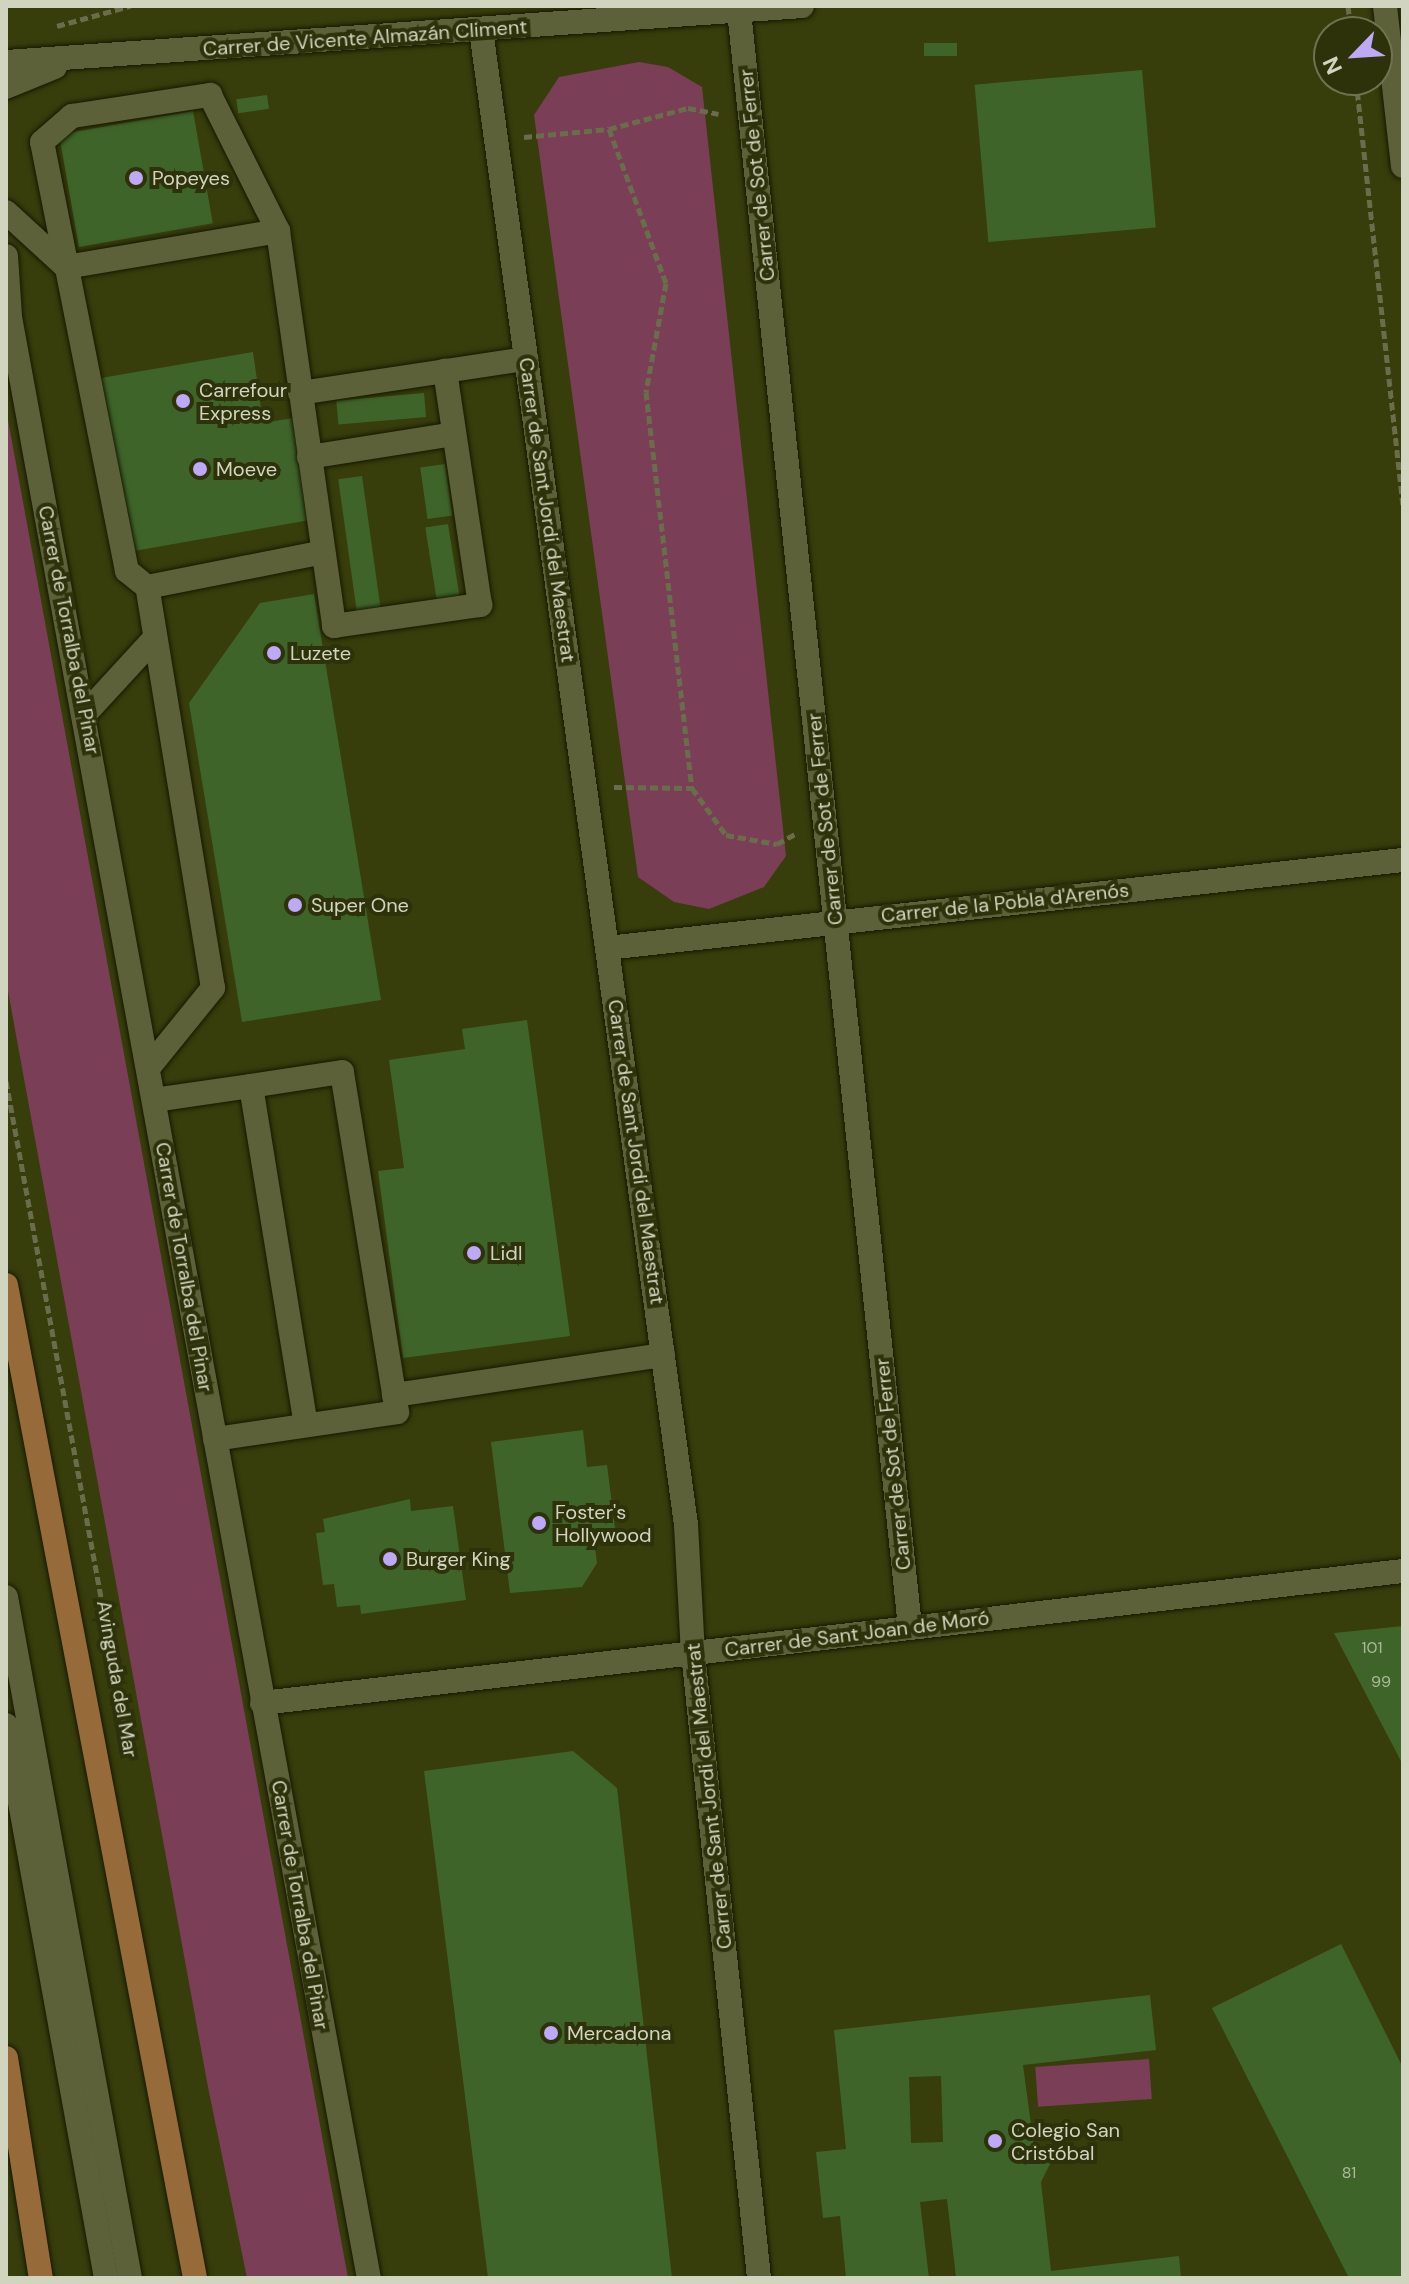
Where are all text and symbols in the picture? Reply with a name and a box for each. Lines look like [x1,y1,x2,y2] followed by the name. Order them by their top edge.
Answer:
[202,15,528,61] street label: Carrer de Vicente Almazán Climent
[1313,16,1393,96] north arrow
[1316,52,1349,79] text: N
[734,68,780,282] street label: Carrer de Sot de Ferrer
[152,166,230,190] place label: Popeyes
[127,169,145,187] marker: Popeyes
[514,356,580,664] street label: Carrer de Sant Jordi del Maestrat
[199,378,287,425] place label: Carrefour Express
[174,392,192,410] marker: Carrefour Express
[216,457,277,481] place label: Moeve
[191,460,209,478] marker: Moeve
[33,504,105,756] street label: Carrer de Torralba del Pinar
[290,641,351,665] place label: Luzete
[265,644,283,662] marker: Luzete
[802,712,848,926] street label: Carrer de Sot de Ferrer
[880,878,1130,928] street label: Carrer de la Pobla d'Arenós
[311,893,409,917] place label: Super One
[286,896,304,914] marker: Super One
[603,998,669,1306] street label: Carrer de Sant Jordi del Maestrat
[150,1140,218,1394] street label: Carrer de Torralba del Pinar
[490,1241,522,1265] place label: Lidl
[465,1244,483,1262] marker: Lidl
[870,1357,916,1571] street label: Carrer de Sot de Ferrer
[555,1500,652,1547] place label: Foster's Hollywood
[530,1514,548,1532] marker: Foster's Hollywood
[406,1547,511,1571] place label: Burger King
[381,1550,399,1568] marker: Burger King
[91,1599,143,1759] street label: Avinguda del Mar
[723,1606,991,1662] street label: Carrer de Sant Joan de Moró
[1362,1638,1382,1658] house number: 101
[681,1642,737,1950] street label: Carrer de Sant Jordi del Maestrat
[1371,1672,1391,1692] house number: 99
[266,1778,334,2032] street label: Carrer de Torralba del Pinar
[567,2021,671,2045] place label: Mercadona
[542,2024,560,2042] marker: Mercadona
[1011,2118,1120,2165] place label: Colegio San Cristóbal
[986,2132,1004,2150] marker: Colegio San Cristóbal
[1342,2163,1356,2183] house number: 81

